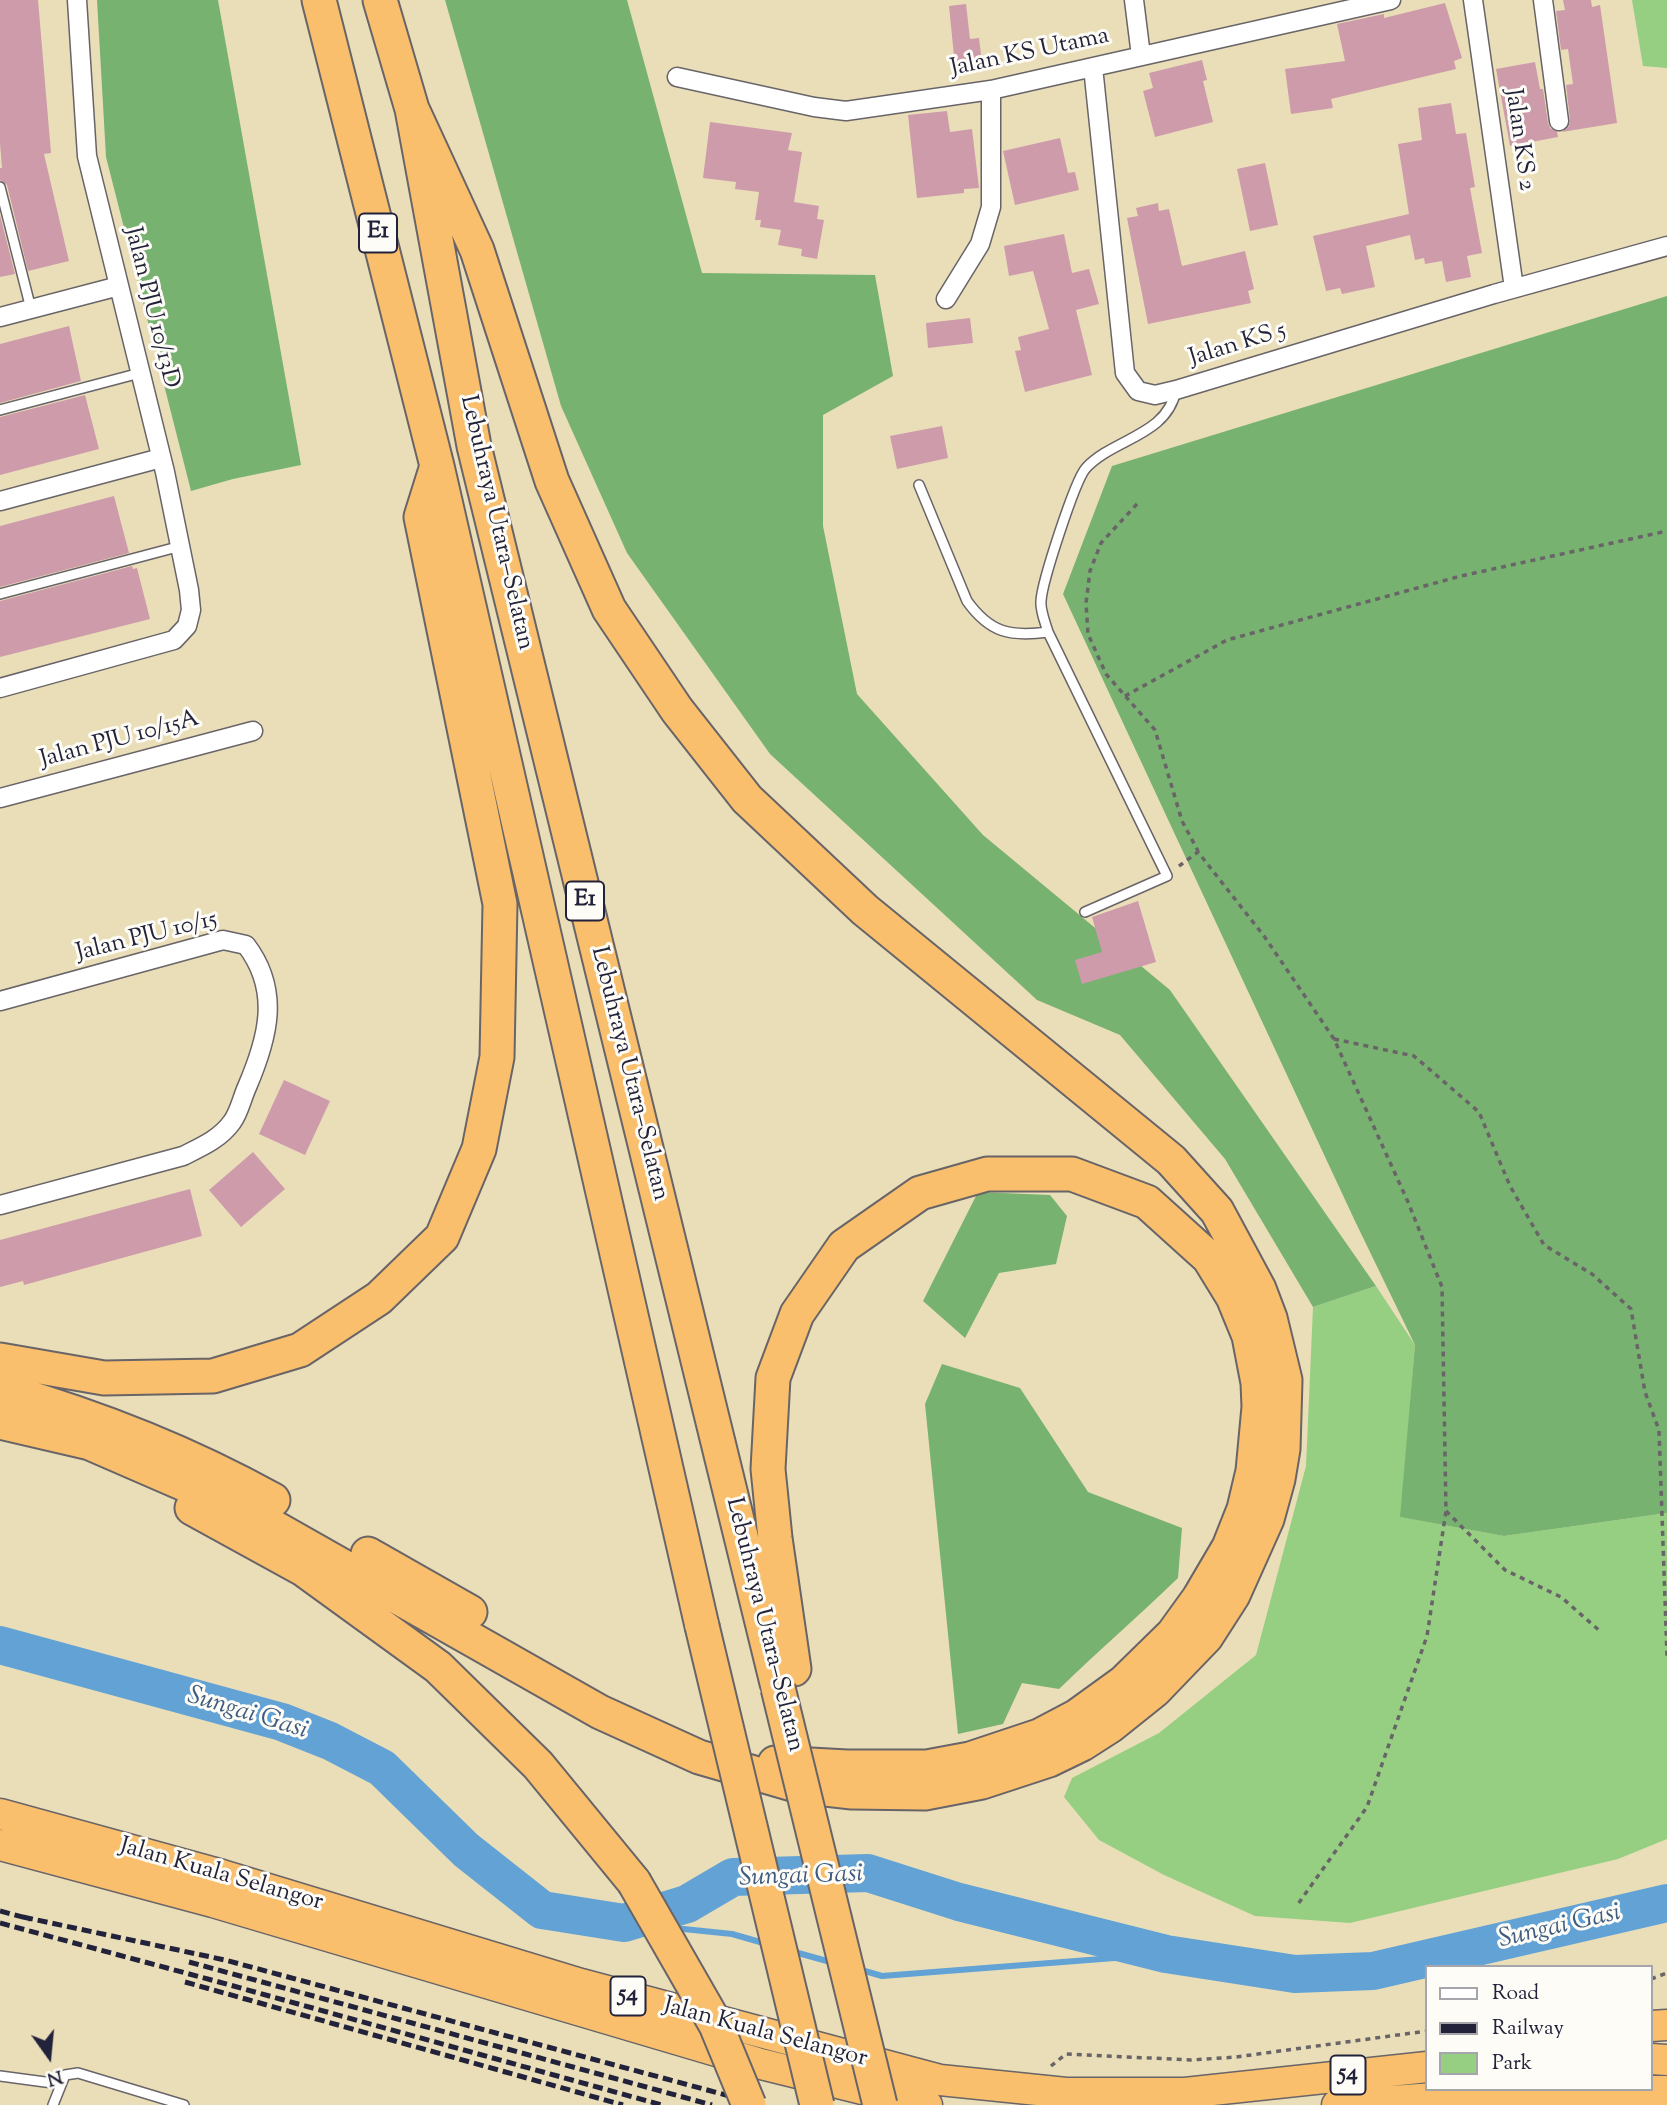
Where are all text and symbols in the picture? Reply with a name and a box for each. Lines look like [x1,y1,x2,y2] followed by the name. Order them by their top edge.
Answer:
[948,23,1112,85] street label: Jalan KS Utama
[1497,87,1539,193] street label: Jalan KS 2
[359,214,397,252] road number: E1
[116,225,184,391] street label: Jalan PJU 10/13D
[1186,318,1290,374] street label: Jalan KS 5
[452,393,538,653] street label: Lebuhraya Utara–Selatan
[37,706,203,776] street label: Jalan PJU 10/15A
[566,882,604,920] road number: E1
[73,907,221,969] street label: Jalan PJU 10/15
[583,944,673,1204] street label: Lebuhraya Utara–Selatan
[718,1495,808,1755] street label: Lebuhraya Utara–Selatan
[183,1682,311,1748] water label: Sungai Gasi
[116,1833,326,1919] street label: Jalan Kuala Selangor
[738,1860,864,1896] water label: Sungai Gasi
[1496,1899,1624,1957] water label: Sungai Gasi
[1426,1965,1653,2091] legend
[610,1977,646,2016] road number: 54
[1492,1979,1539,2009] text: Road
[660,1993,870,2075] street label: Jalan Kuala Selangor
[1492,2014,1564,2044] text: Railway
[14,2021,84,2091] north arrow
[1492,2049,1532,2079] text: Park
[1330,2056,1366,2094] road number: 54
[44,2062,65,2092] text: N

